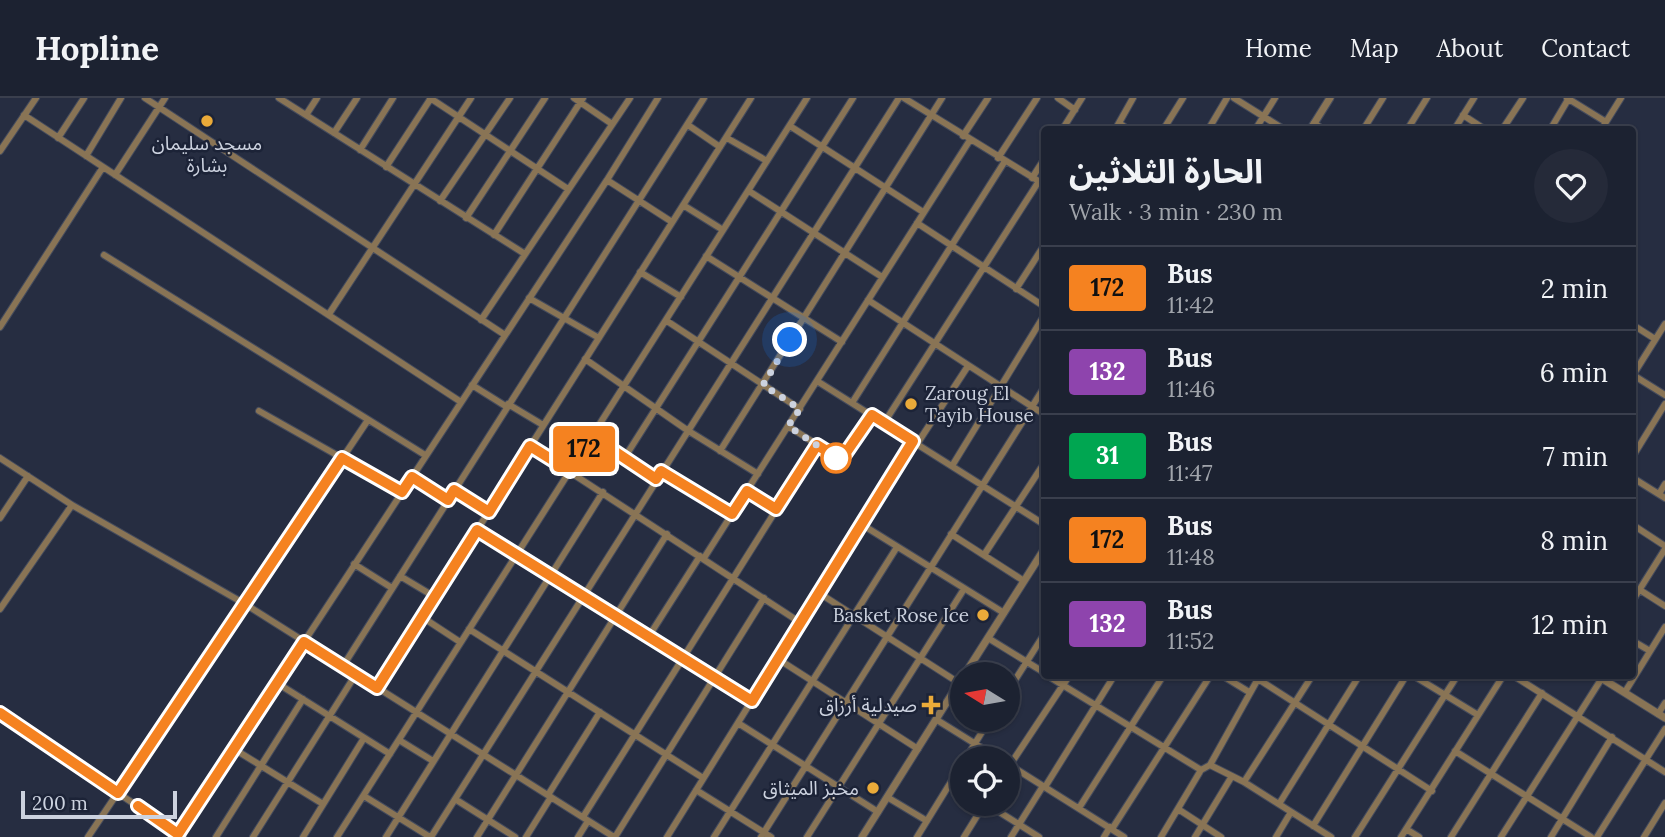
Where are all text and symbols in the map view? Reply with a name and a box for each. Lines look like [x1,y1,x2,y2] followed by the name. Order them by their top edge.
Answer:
[35,27,159,69] text: Hopline
[1245,33,1312,64] text: Home
[1350,33,1399,64] text: Map
[1437,33,1503,64] text: About
[1541,33,1630,64] text: Contact
[199,113,215,129] marker: مسجد سليمان بشارة
[152,131,262,177] place label: مسجد سليمان بشارة
[1534,149,1608,223] button: heart
[1069,150,1263,192] text: الحارة الثلاثين
[1069,197,1283,226] text: Walk · 3 min · 230 m
[1167,257,1213,290] text: Bus
[1091,272,1124,303] text: 172
[1541,272,1608,305] text: 2 min
[1167,290,1214,319] text: 11:42
[772,322,807,357] your location
[1167,341,1213,374] text: Bus
[1090,356,1125,387] text: 132
[1540,356,1608,389] text: 6 min
[1167,374,1215,403] text: 11:46
[925,381,1034,427] place label: Zaroug El Tayib House
[903,396,919,412] marker: Zaroug El Tayib House
[1167,425,1213,458] text: Bus
[544,426,624,472] line badge: 172
[567,433,601,464] text: 172
[1096,440,1119,471] text: 31
[1543,440,1608,473] text: 7 min
[821,443,851,473] unlabelled marker
[1167,458,1213,487] text: 11:47
[1167,509,1213,542] text: Bus
[1091,524,1124,555] text: 172
[1540,524,1608,557] text: 8 min
[1167,542,1215,571] text: 11:48
[1167,593,1213,626] text: Bus
[833,603,969,627] place label: Basket Rose Ice
[975,607,991,623] marker: Basket Rose Ice
[1090,608,1125,639] text: 132
[1531,608,1608,641] text: 12 min
[1167,626,1214,655] text: 11:52
[950,662,1020,732] north arrow
[950,662,1020,816] map controls
[819,693,917,717] place label: صيدلية أرزاق
[923,697,939,713] marker: صيدلية أرزاق
[950,746,1020,816] button: locate
[763,776,859,800] place label: مخبز الميثاق
[865,780,881,796] marker: مخبز الميثاق
[21,788,177,820] scale bar
[32,791,88,815] text: 200 m

